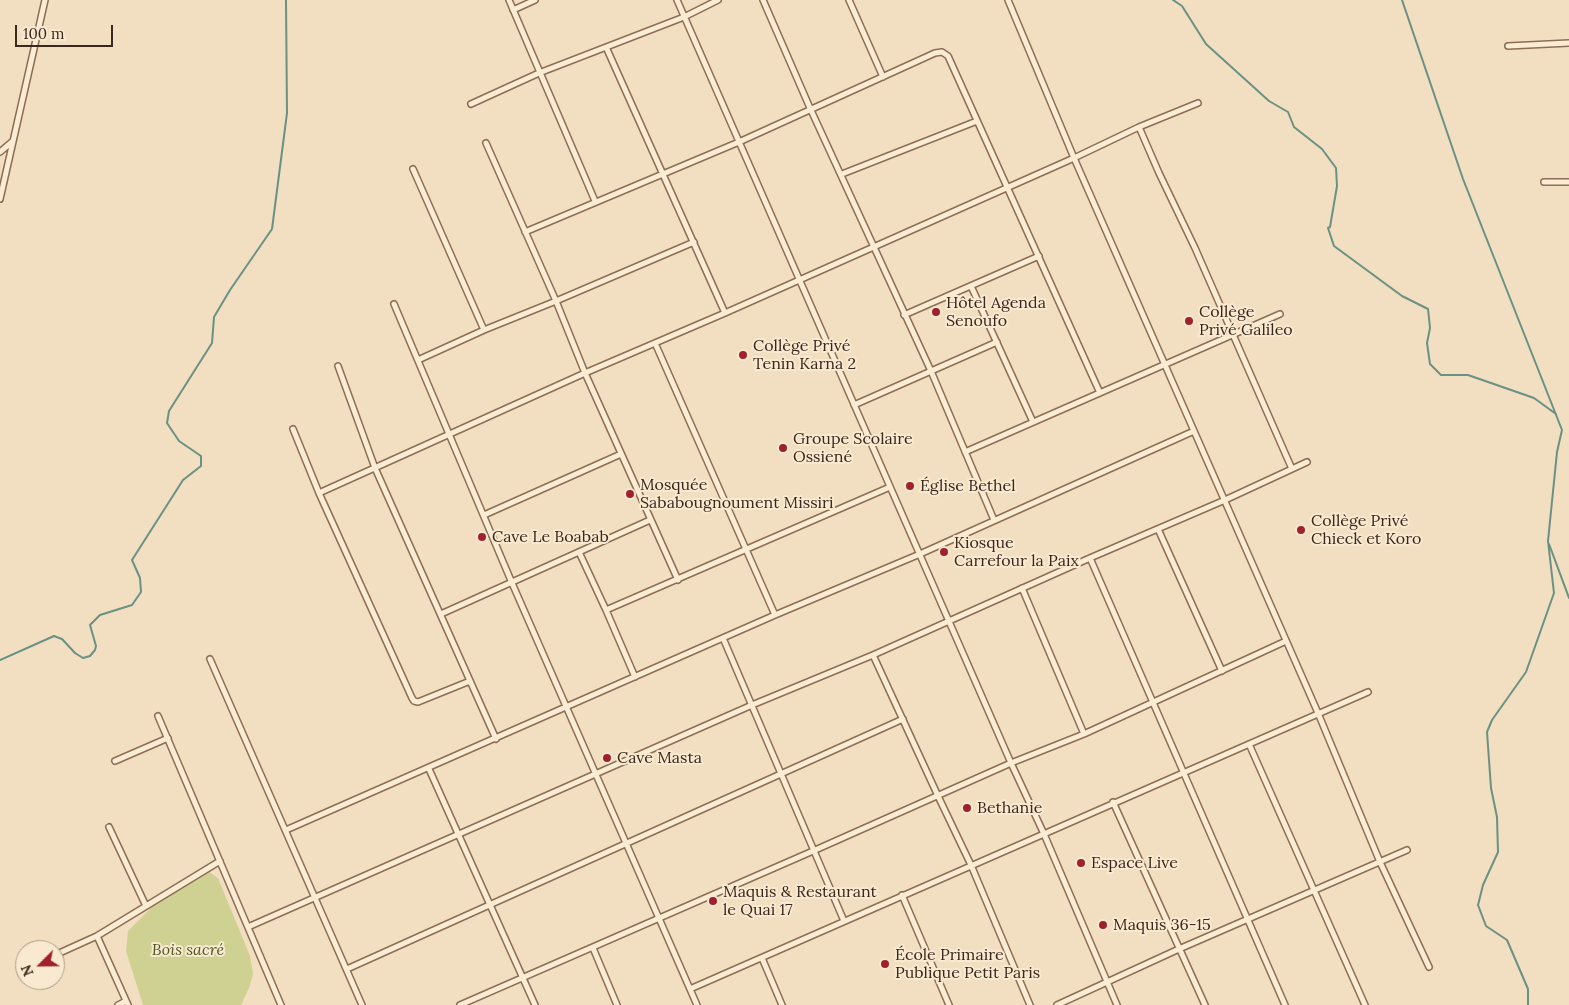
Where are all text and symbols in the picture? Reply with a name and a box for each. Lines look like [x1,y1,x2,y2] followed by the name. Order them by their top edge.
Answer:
[18,15,115,47] scale bar
[23,24,64,43] text: 100 m
[946,293,1046,331] place label: Hôtel Agenda Senoufo
[1199,302,1293,340] place label: Collège Privé Galileo
[930,306,942,318] marker: Hôtel Agenda Senoufo
[1183,315,1195,327] marker: Collège Privé Galileo
[753,336,856,374] place label: Collège Privé Tenin Karna 2
[737,349,749,361] marker: Collège Privé Tenin Karna 2
[793,429,913,467] place label: Groupe Scolaire Ossiené
[777,442,789,454] marker: Groupe Scolaire Ossiené
[640,475,833,513] place label: Mosquée Sababougnoument Missiri
[920,476,1016,496] place label: Église Bethel
[904,480,916,492] marker: Église Bethel
[624,488,636,500] marker: Mosquée Sababougnoument Missiri
[1311,511,1421,549] place label: Collège Privé Chieck et Koro
[1295,524,1307,536] marker: Collège Privé Chieck et Koro
[492,527,609,547] place label: Cave Le Boabab
[476,531,488,543] marker: Cave Le Boabab
[954,533,1079,571] place label: Kiosque Carrefour la Paix
[938,546,950,558] marker: Kiosque Carrefour la Paix
[617,748,702,768] place label: Cave Masta
[601,752,613,764] marker: Cave Masta
[977,798,1042,818] place label: Bethanie
[961,802,973,814] marker: Bethanie
[1091,853,1178,873] place label: Espace Live
[1075,857,1087,869] marker: Espace Live
[723,882,877,920] place label: Maquis & Restaurant le Quai 17
[707,895,719,907] marker: Maquis & Restaurant le Quai 17
[1113,915,1211,935] place label: Maquis 36-15
[1097,919,1109,931] marker: Maquis 36-15
[15,940,65,990] north arrow
[152,940,224,960] park label: Bois sacré
[895,945,1040,983] place label: École Primaire Publique Petit Paris
[879,958,891,970] marker: École Primaire Publique Petit Paris
[17,962,38,979] text: N

